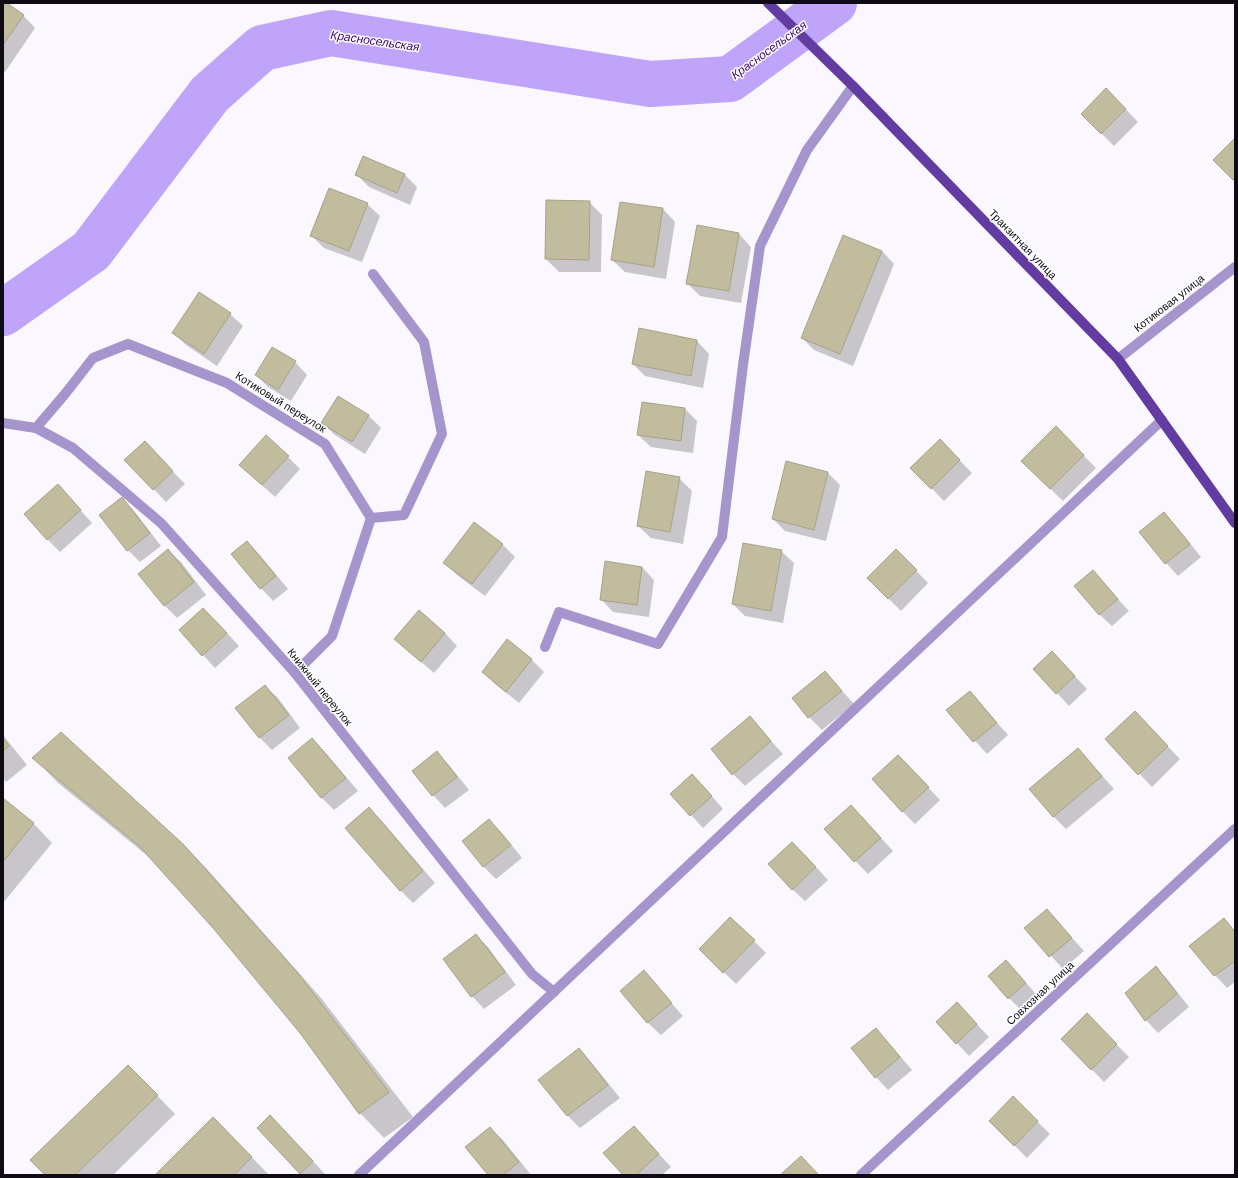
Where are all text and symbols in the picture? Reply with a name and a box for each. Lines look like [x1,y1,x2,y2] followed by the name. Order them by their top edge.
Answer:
[729,18,810,82] water label: Красносельская
[330,28,421,54] water label: Красносельская
[987,207,1060,282] street label: Транзитная улица
[1132,271,1207,334] street label: Котиковая улица
[234,369,329,435] street label: Котиковый переулок
[285,646,355,728] street label: Книжный переулок
[1004,958,1077,1027] street label: Совхозная улица

